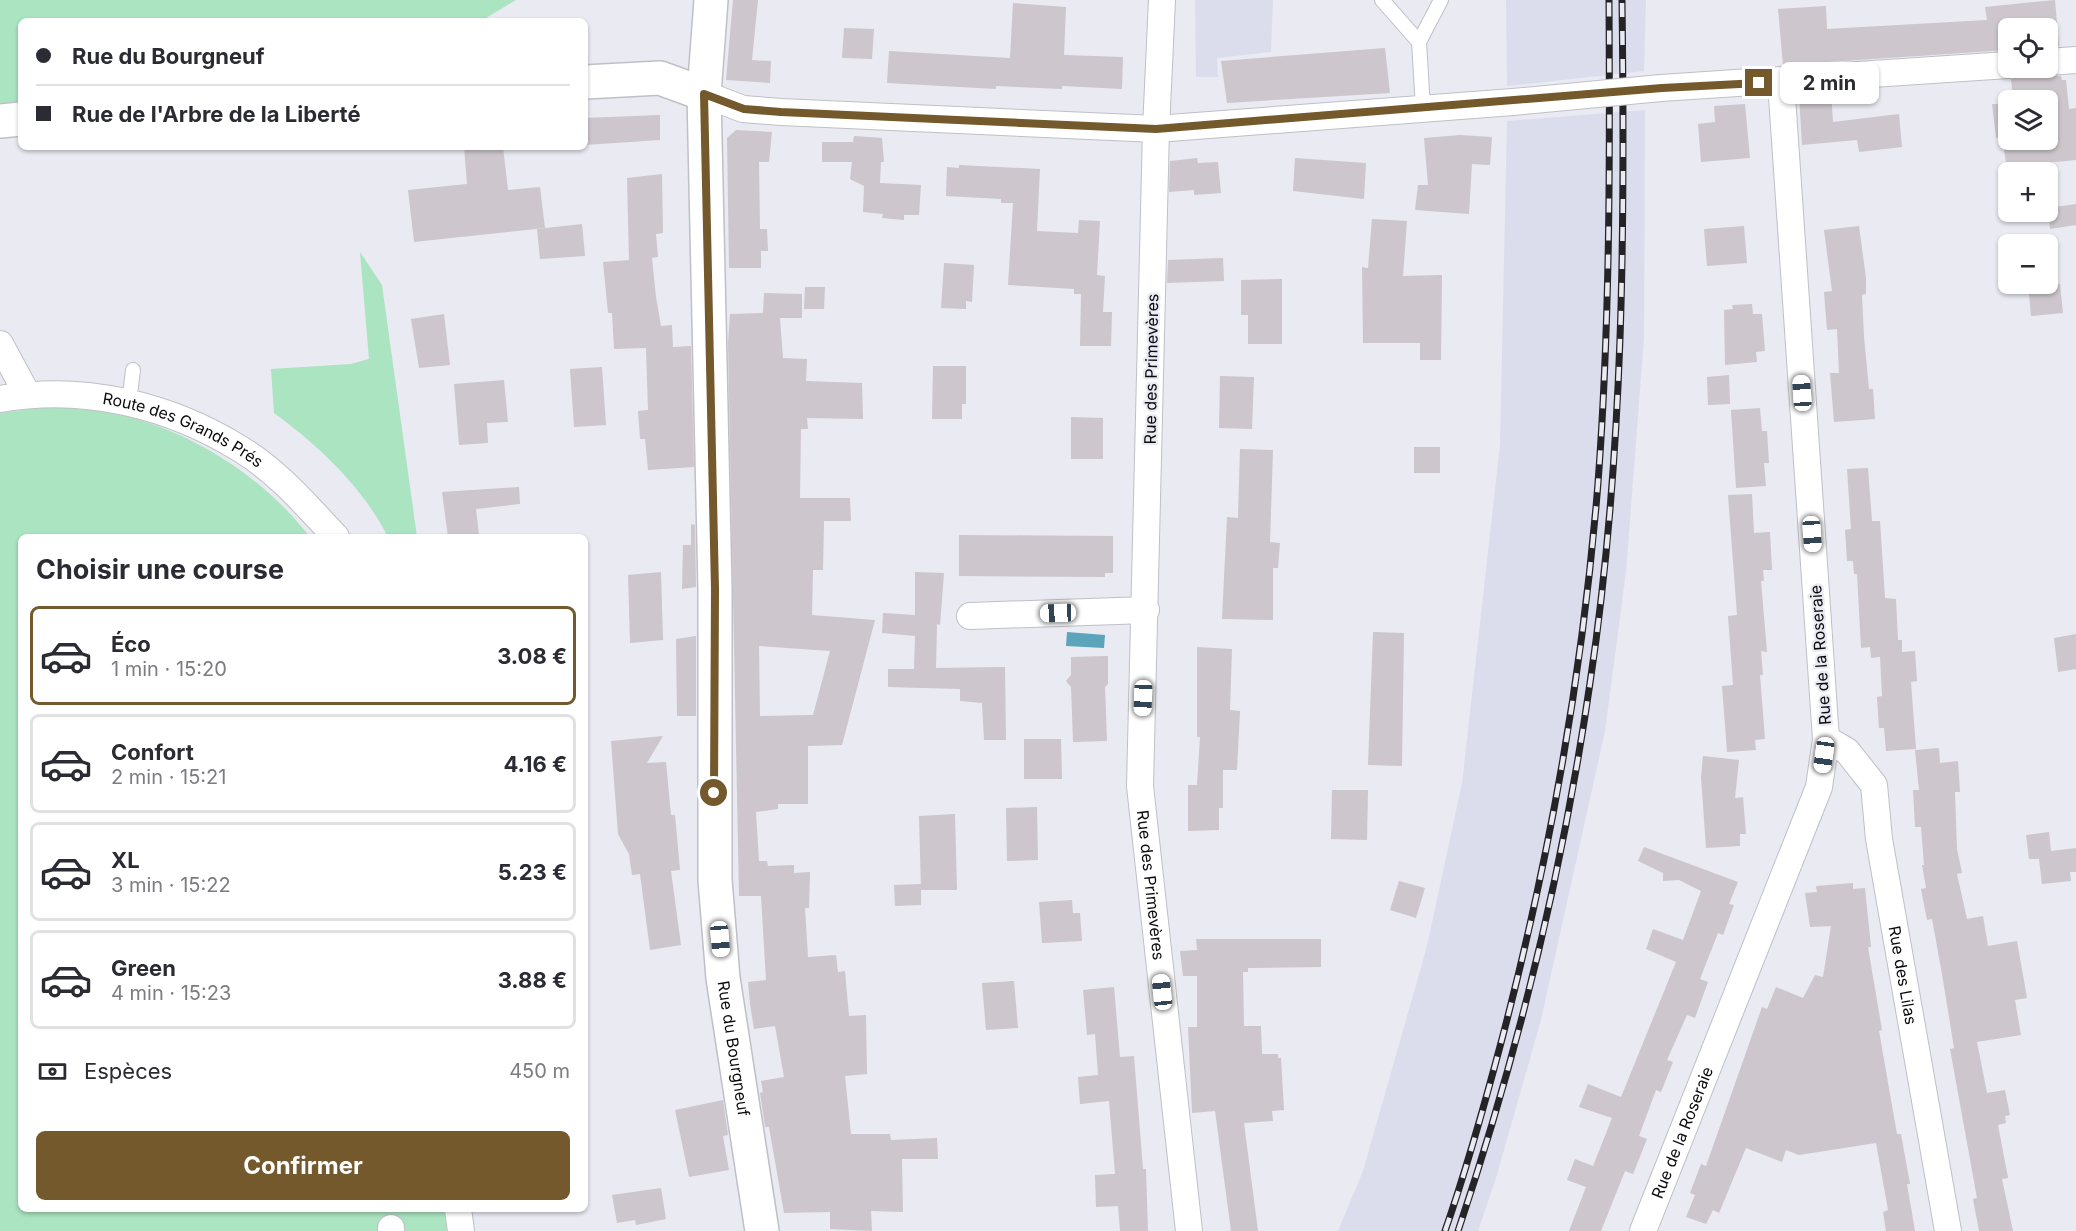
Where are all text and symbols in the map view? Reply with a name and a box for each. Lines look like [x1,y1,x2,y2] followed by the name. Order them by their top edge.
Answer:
[1998,18,2058,294] map controls
[1998,18,2058,78] button: locate
[72,43,265,69] text: Rue du Bourgneuf
[1780,62,1879,104] callout: 2 min
[1745,69,1772,96] route end
[1803,71,1856,95] text: 2 min
[1998,90,2058,150] button: layers
[72,101,361,127] text: Rue de l'Arbre de la Liberté
[1998,162,2058,222] button: +
[1998,234,2058,294] button: −
[1140,294,1162,444] street label: Rue des Primevères
[1792,374,1812,412] car
[101,388,267,471] street label: Route des Grands Prés
[1802,515,1822,553] car
[36,553,284,586] text: Choisir une course
[1805,584,1835,726] street label: Rue de la Roseraie
[1040,603,1076,623] car
[39,629,93,683] icon: car
[111,631,151,657] text: Éco
[497,643,567,669] text: 3.08 €
[111,657,227,681] text: 1 min · 15:20
[1133,680,1153,716] car
[1813,736,1835,774] car
[39,737,93,791] icon: car
[111,739,194,765] text: Confort
[503,751,567,777] text: 4.16 €
[111,765,226,789] text: 2 min · 15:21
[700,779,727,806] route start
[1133,809,1169,961] street label: Rue des Primevères
[39,845,93,899] icon: car
[111,847,140,873] text: XL
[498,859,567,885] text: 5.23 €
[111,873,231,897] text: 3 min · 15:22
[709,920,731,958] car
[1884,924,1921,1026] street label: Rue des Lilas
[39,953,93,1007] icon: car
[111,955,176,981] text: Green
[498,967,567,993] text: 3.88 €
[1151,973,1173,1011] car
[714,979,754,1118] street label: Rue du Bourgneuf
[111,981,231,1005] text: 4 min · 15:23
[36,1055,69,1088] icon: cash
[84,1058,172,1084] text: Espèces
[509,1059,570,1083] text: 450 m
[1647,1064,1717,1201] street label: Rue de la Roseraie
[36,1131,570,1200] button: Confirmer

